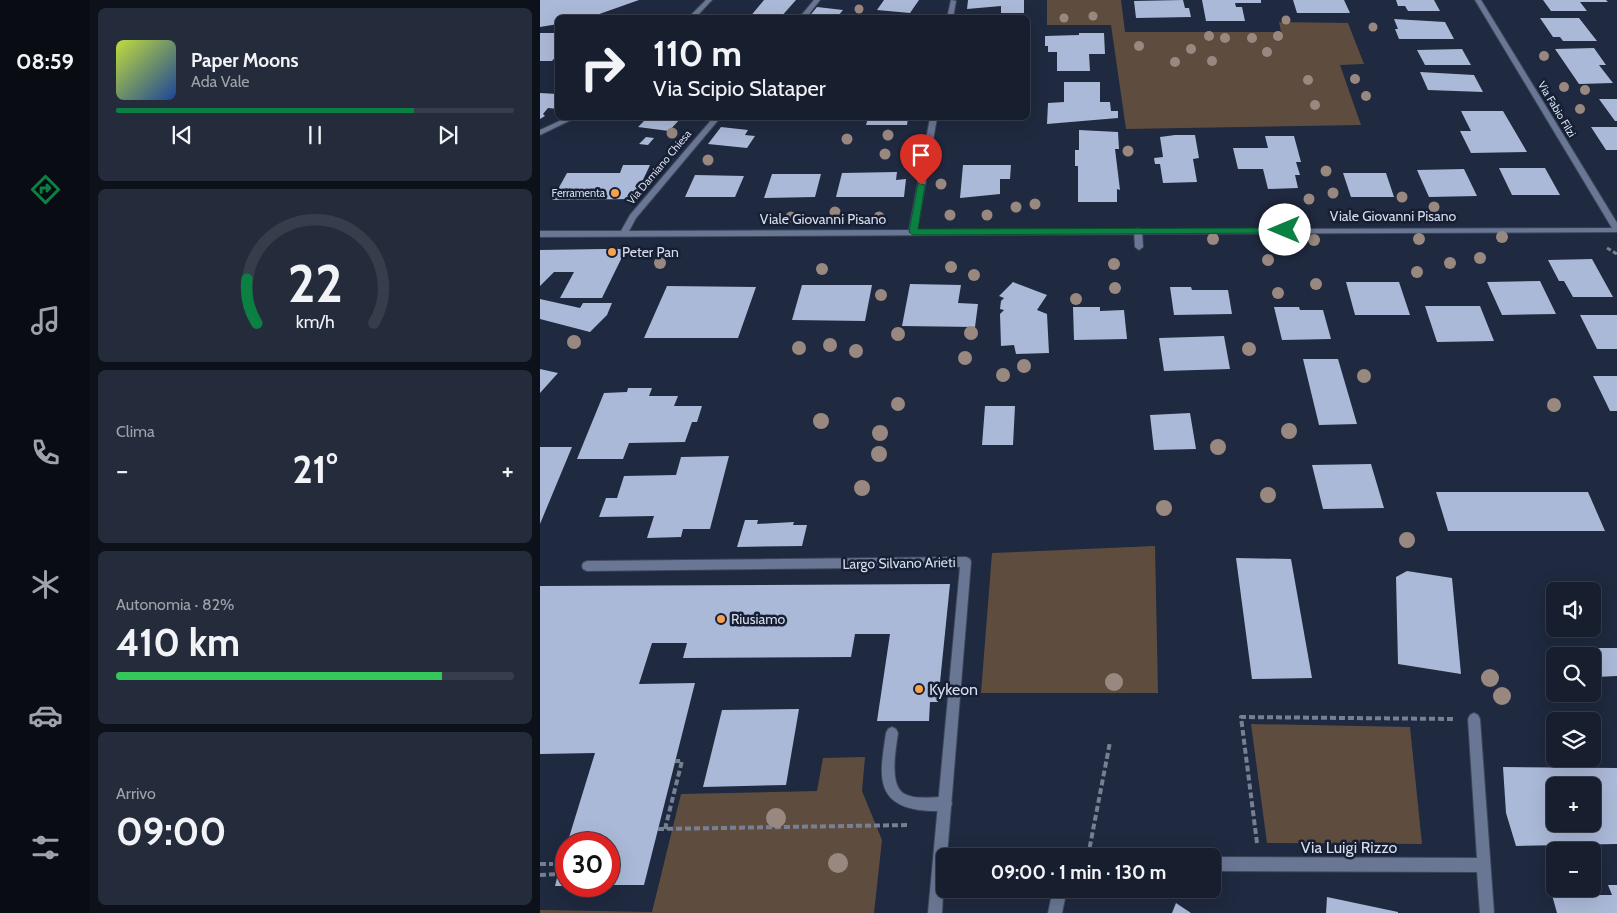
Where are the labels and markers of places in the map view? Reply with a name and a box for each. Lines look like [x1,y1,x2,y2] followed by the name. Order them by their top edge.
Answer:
[900,134,942,185] pin
[552,186,606,200] place label: Ferramenta
[609,187,621,199] marker: Ferramenta
[622,243,679,261] place label: Peter Pan
[606,246,618,258] marker: Peter Pan
[731,610,785,628] place label: Riusiamo
[715,613,727,625] marker: Riusiamo
[929,680,978,699] place label: Kykeon
[913,683,925,695] marker: Kykeon

